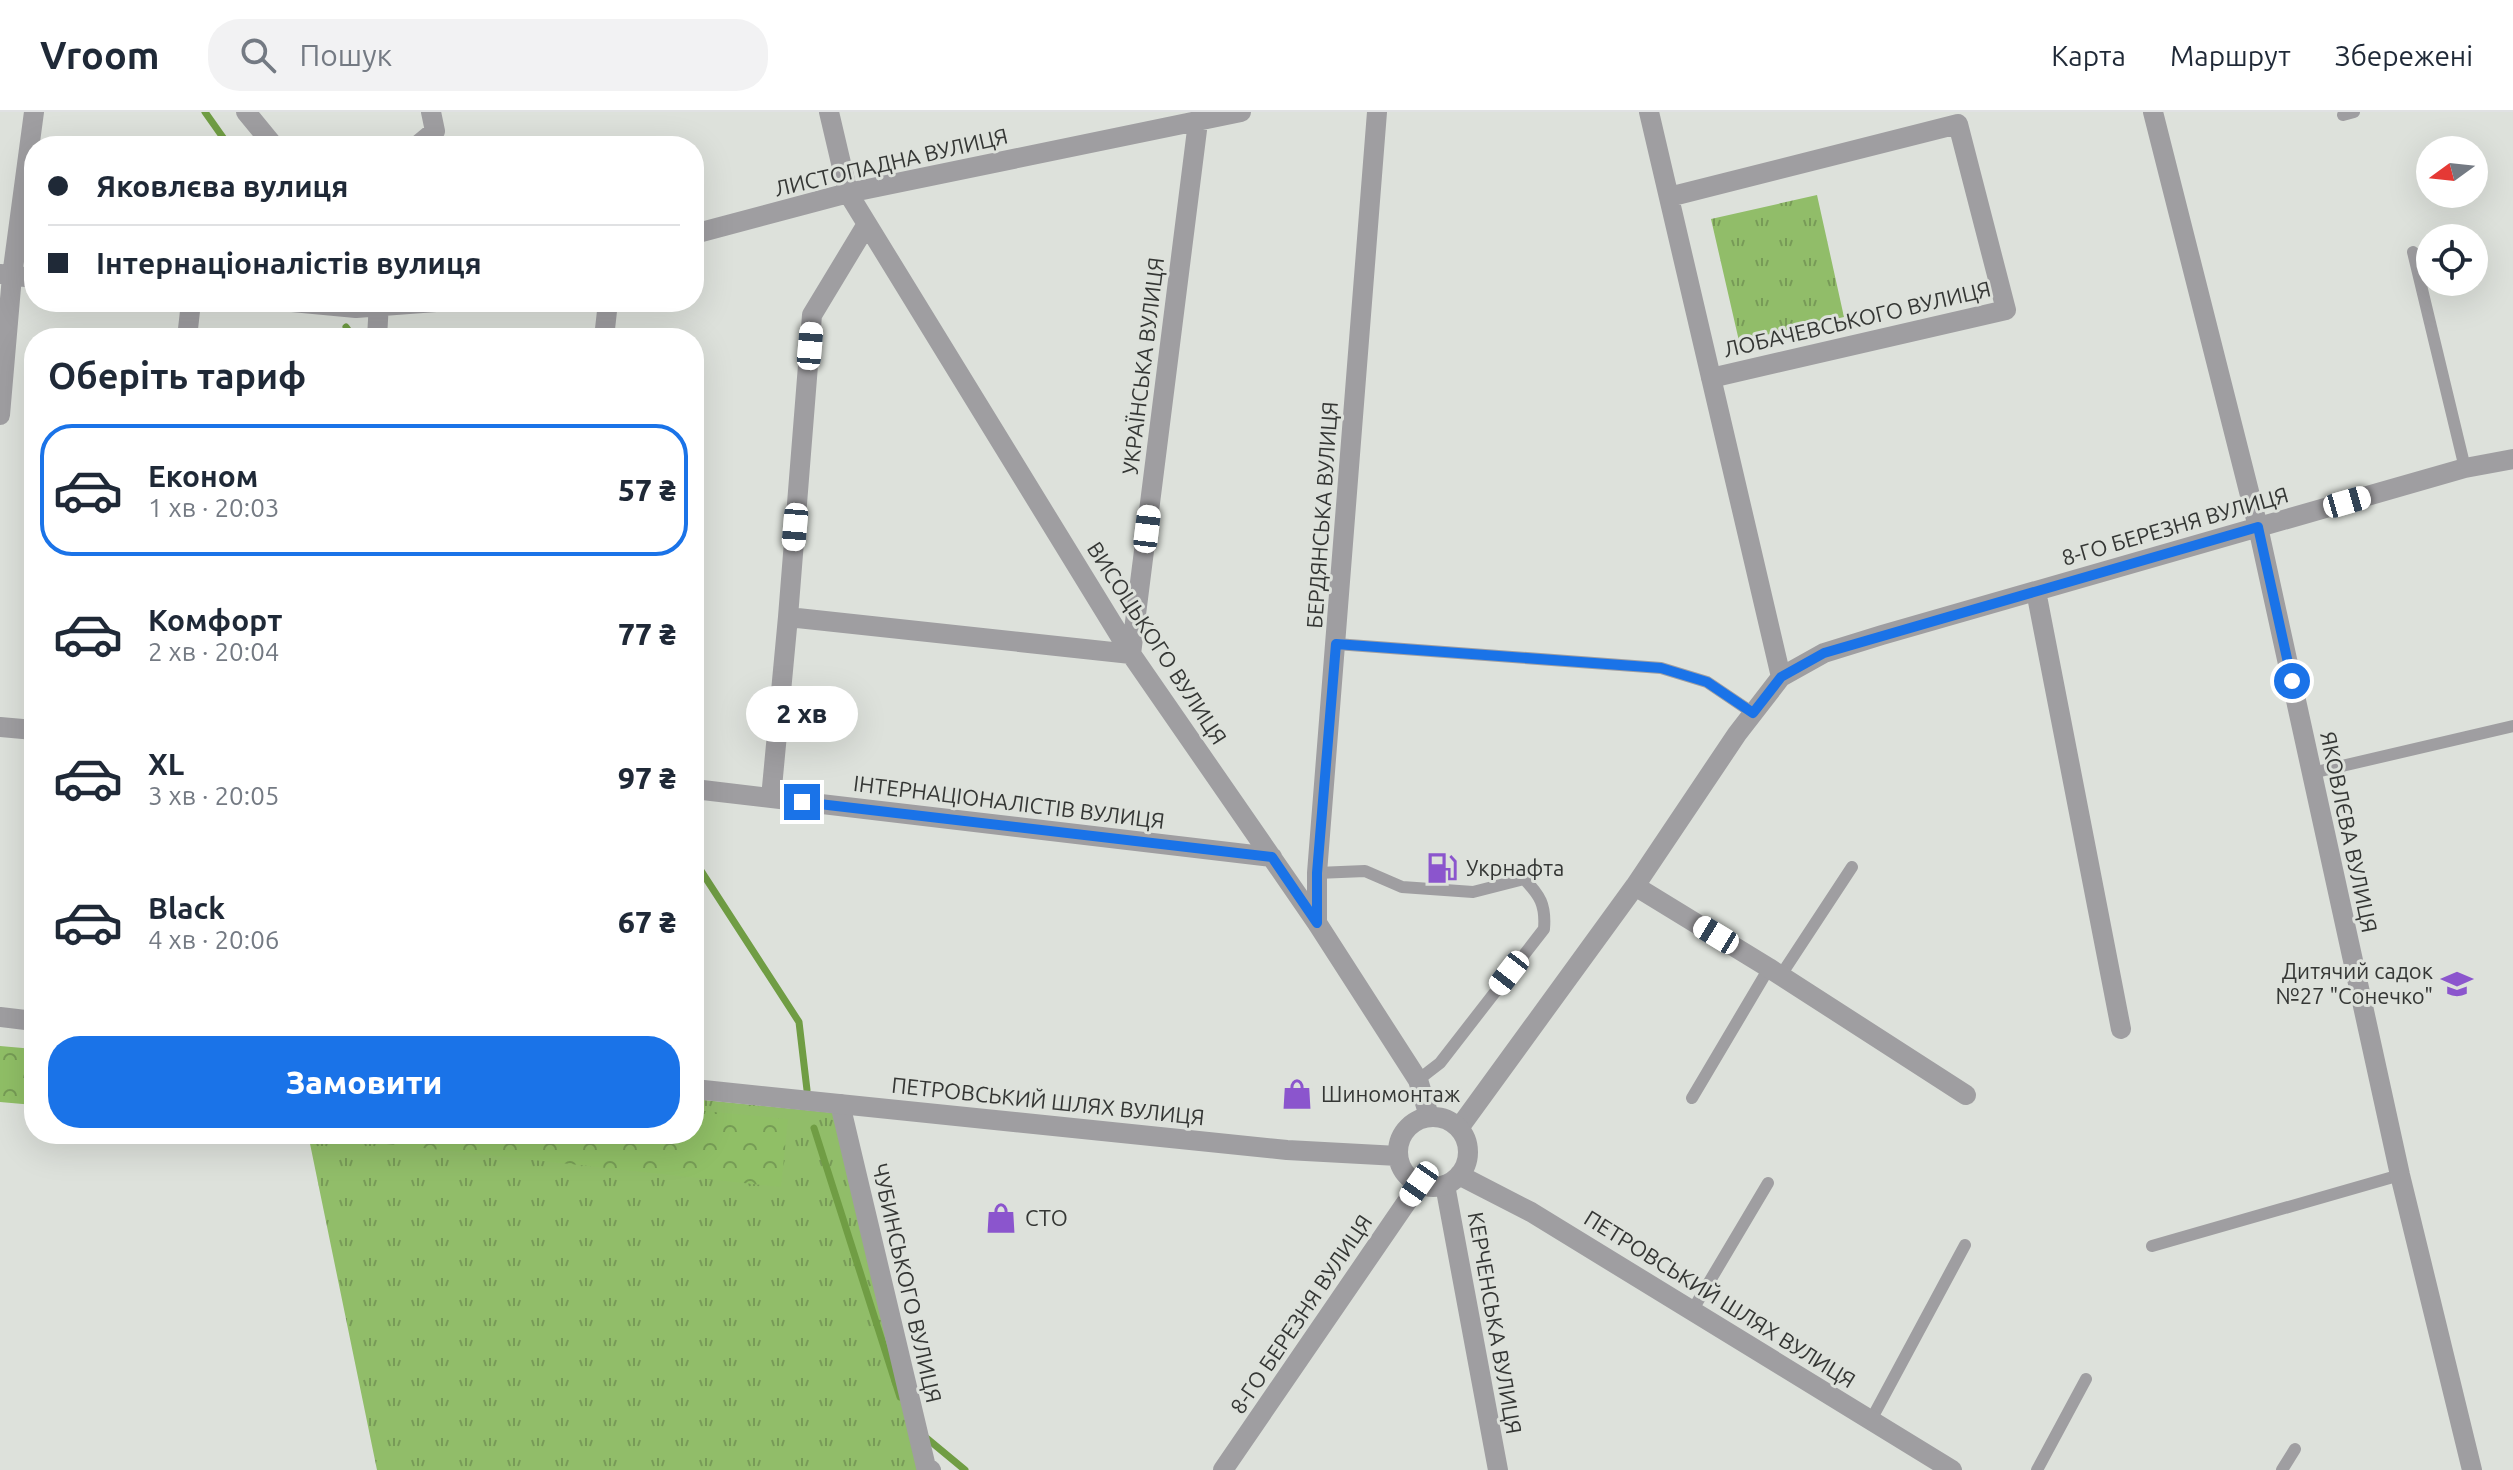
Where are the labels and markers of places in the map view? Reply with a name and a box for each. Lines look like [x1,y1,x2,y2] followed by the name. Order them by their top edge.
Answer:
[1425,851,1459,885] fuel station icon: Укрнафта
[1466,855,1564,880] place label: Укрнафта
[2275,958,2433,1008] place label: Дитячий садок №27 "Сонечко"
[2440,967,2474,1001] school or university icon: Дитячий садок №27 "Сонечко"
[1280,1077,1314,1111] shop icon: Шиномонтаж
[1321,1081,1460,1106] place label: Шиномонтаж
[984,1201,1018,1235] shop icon: СТО
[1025,1205,1068,1230] place label: СТО

